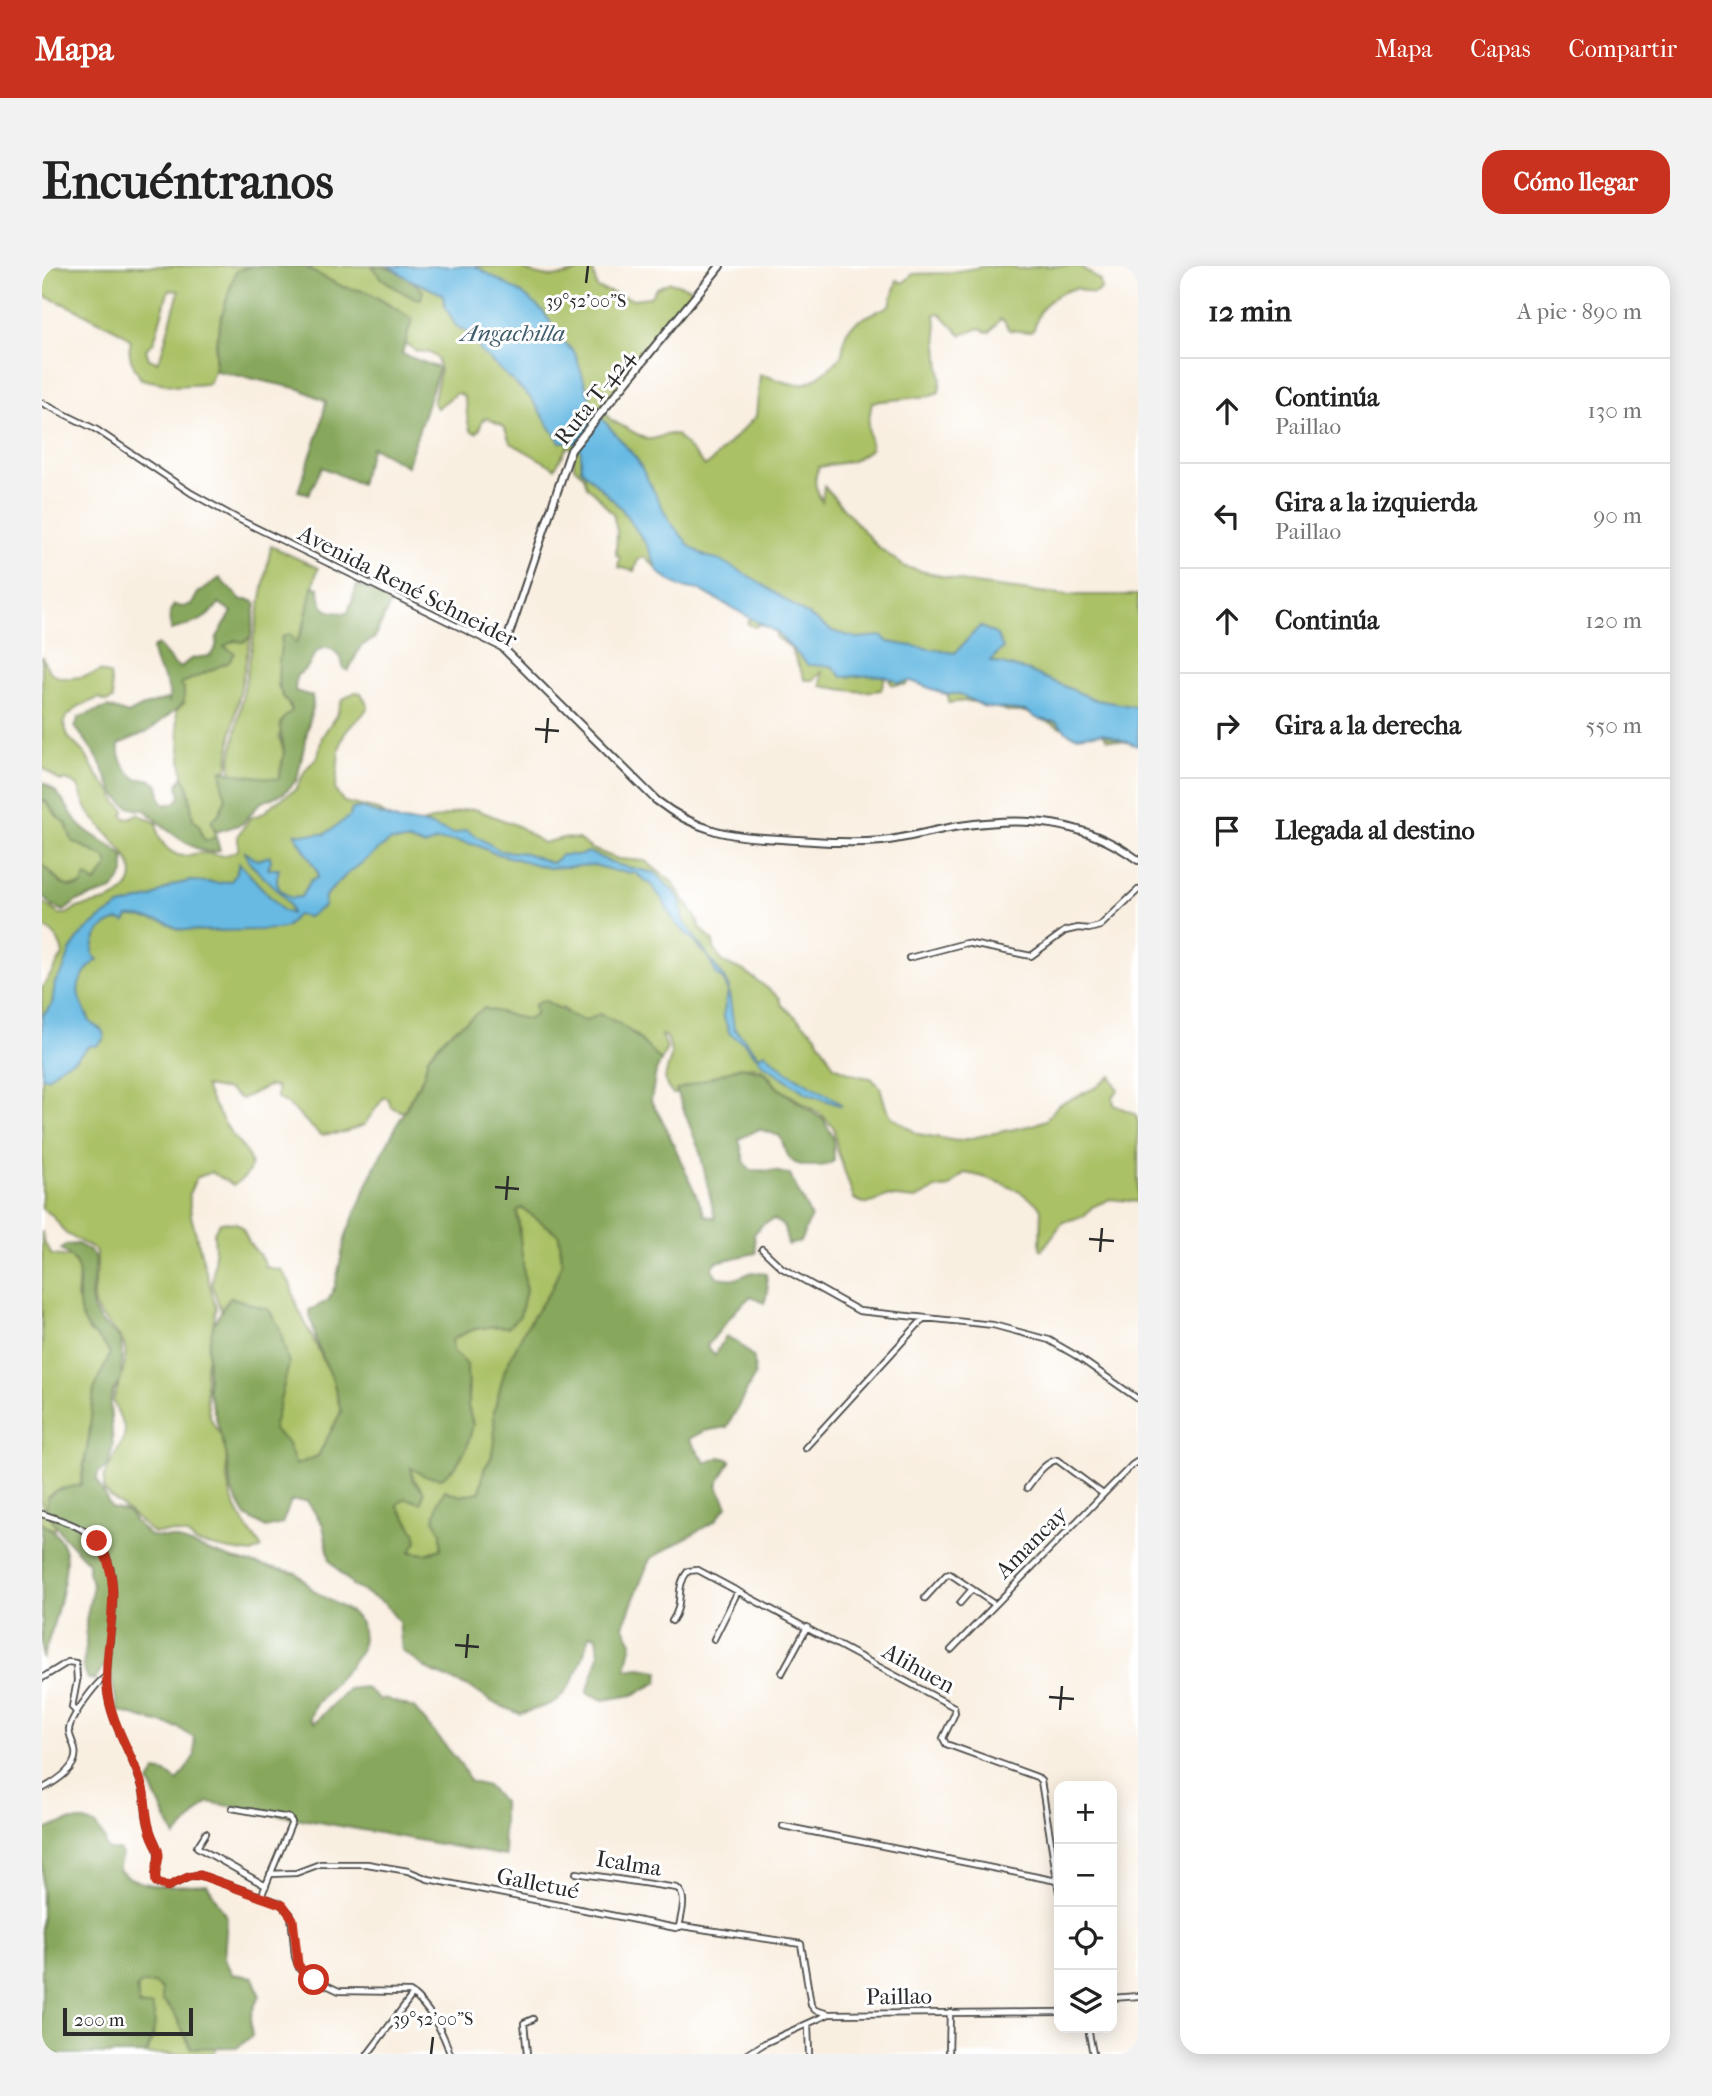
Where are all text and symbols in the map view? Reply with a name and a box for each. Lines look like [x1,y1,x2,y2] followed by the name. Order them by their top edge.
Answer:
[35,30,114,69] text: Mapa
[1375,35,1432,63] text: Mapa
[1470,35,1531,63] text: Capas
[1569,35,1677,63] text: Compartir
[1482,150,1670,214] button: Cómo llegar
[42,153,334,211] text: Encuéntranos
[546,291,626,312] text: 39°52'00"S
[1208,294,1292,329] text: 12 min
[1517,298,1642,325] text: A pie · 890 m
[458,319,565,347] water label: Angachilla
[549,343,641,450] street label: Ruta T-424
[1275,382,1379,413] text: Continúa
[1208,392,1246,430] icon: ahead
[1588,397,1642,424] text: 130 m
[1275,413,1341,440] text: Paillao
[1275,487,1477,518] text: Gira a la izquierda
[1208,497,1246,535] icon: left
[1593,502,1642,529] text: 90 m
[1275,518,1341,545] text: Paillao
[293,519,522,654] street label: Avenida René Schneider
[1208,602,1246,640] icon: ahead
[1275,605,1379,636] text: Continúa
[1585,607,1642,634] text: 120 m
[1208,707,1246,745] icon: right
[1275,710,1461,741] text: Gira a la derecha
[1586,712,1642,739] text: 550 m
[1208,812,1246,850] icon: arrive
[1275,815,1475,846] text: Llegada al destino
[989,1500,1073,1585] street label: Amancay
[81,1525,112,1556] route end
[877,1637,960,1700] street label: Alihuen
[1054,1781,1117,2033] map controls
[1054,1781,1117,1844] button: +
[1054,1844,1117,1907] button: −
[594,1845,664,1882] street label: Icalma
[494,1862,581,1905] street label: Galletué
[1054,1907,1117,1970] button: locate
[298,1964,329,1995] route start
[1054,1970,1117,2033] button: layers
[866,1982,932,2011] street label: Paillao
[63,2005,192,2037] scale bar
[74,2009,125,2031] text: 200 m
[393,2009,473,2030] text: 39°52'00"S

